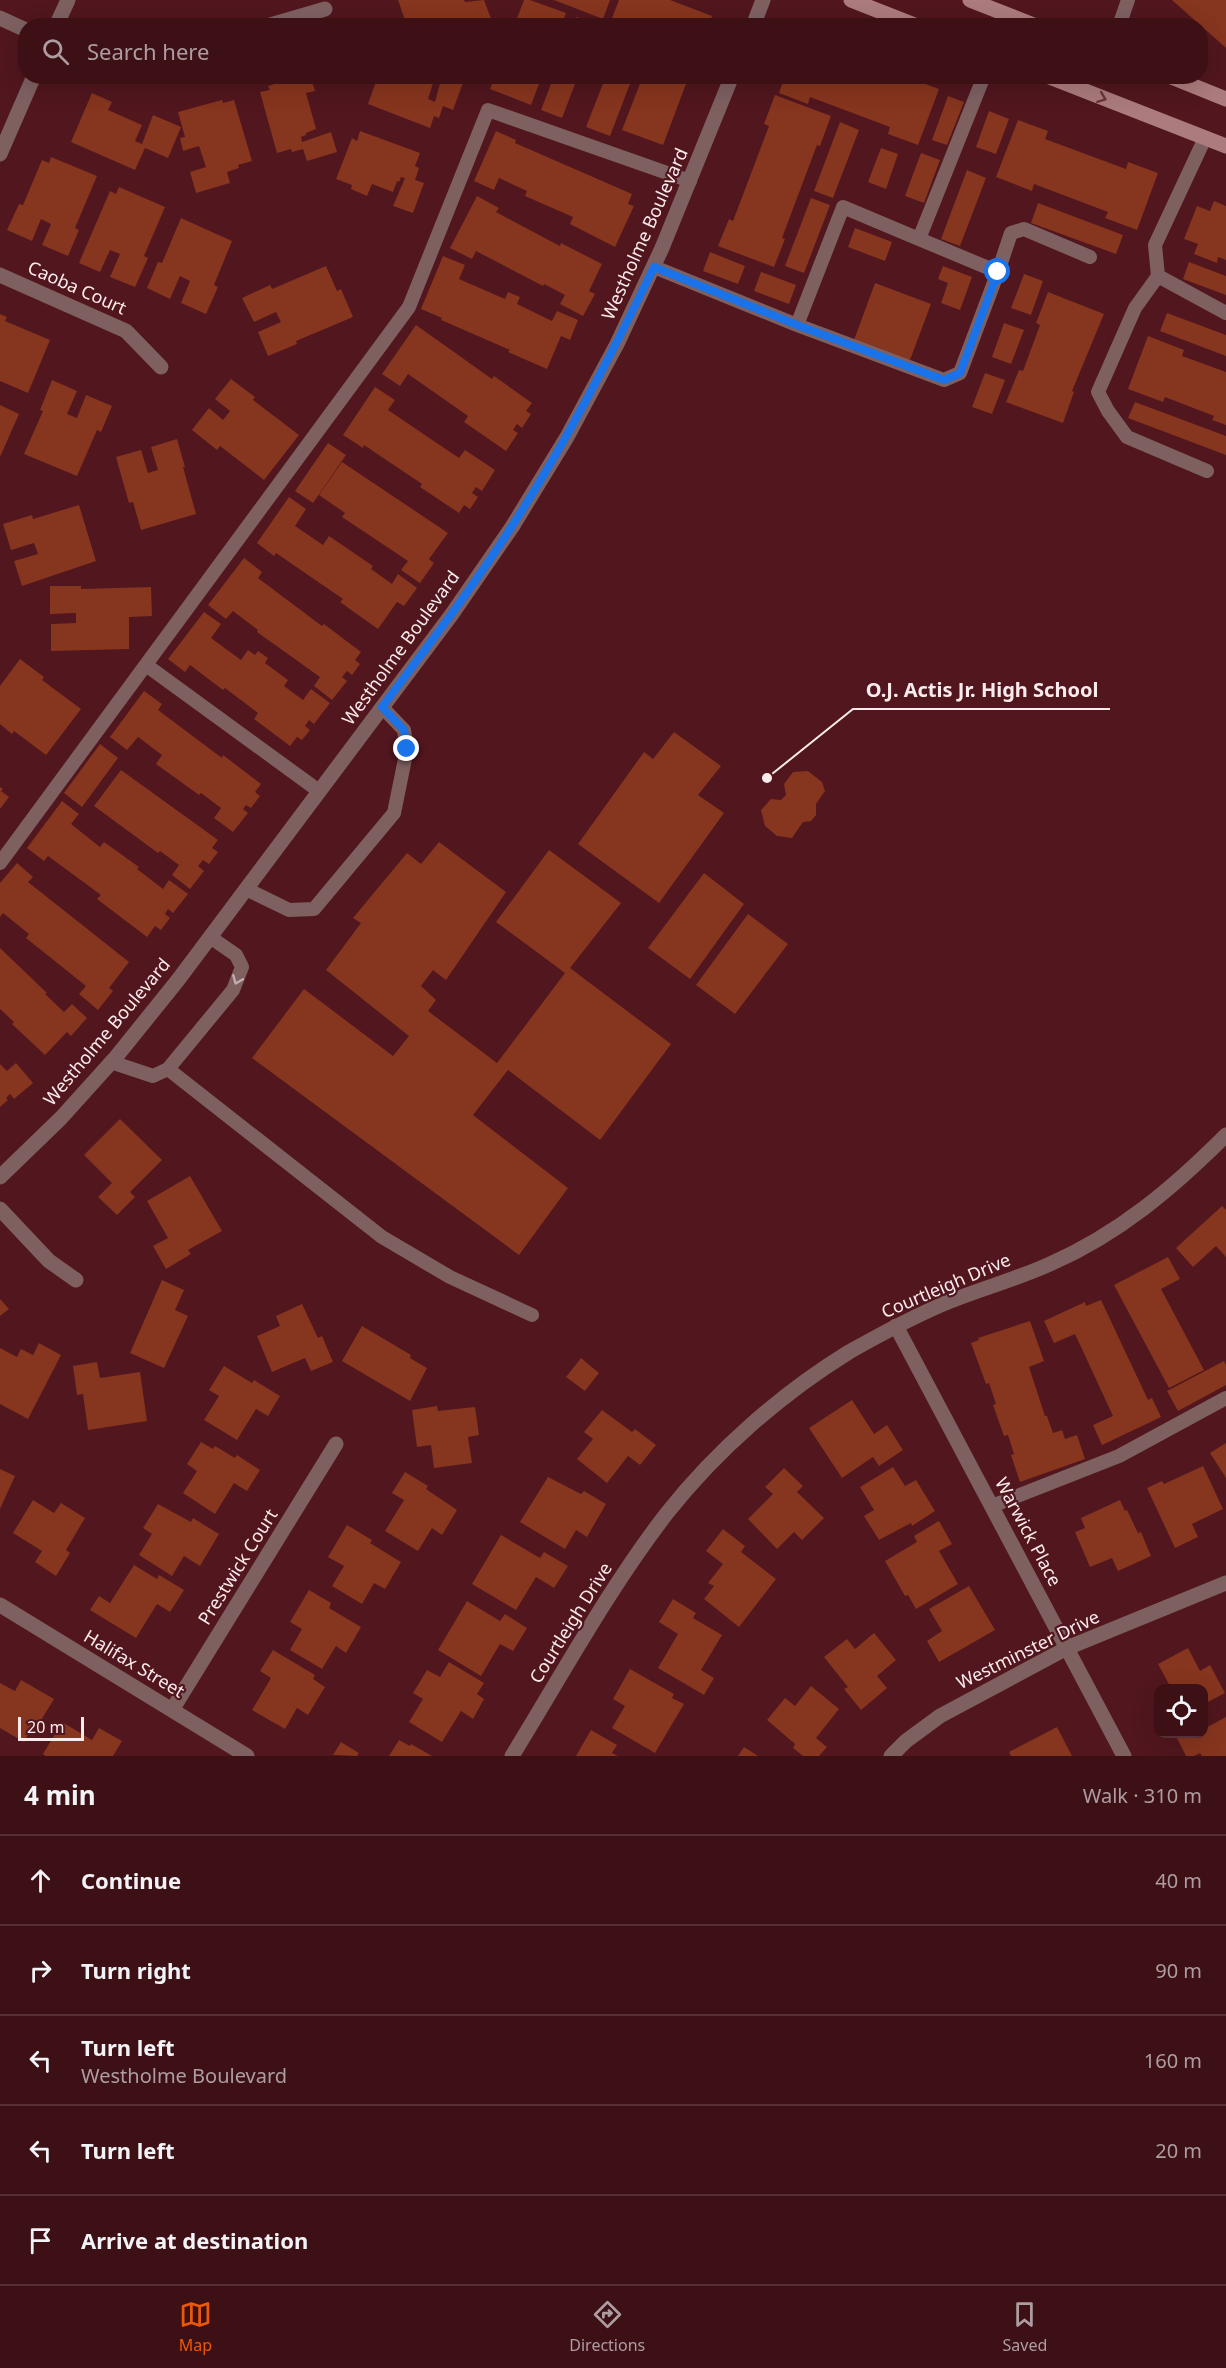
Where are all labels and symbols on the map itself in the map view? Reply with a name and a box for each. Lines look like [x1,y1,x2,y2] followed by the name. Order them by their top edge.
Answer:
[1096,91,1107,103] one-way arrow
[595,144,693,323] street label: Westholme Boulevard
[24,255,131,320] street label: Caoba Court
[984,258,1010,284] route start
[336,565,464,730] street label: Westholme Boulevard
[853,671,1110,709] callout: O.J. Actis Jr. High School
[866,676,1098,703] text: O.J. Actis Jr. High School
[393,735,419,761] route end
[37,953,175,1110] street label: Westholme Boulevard
[232,973,244,984] one-way arrow
[877,1247,1014,1323] street label: Courtleigh Drive
[990,1473,1068,1590] street label: Warwick Place
[192,1504,283,1629] street label: Prestwick Court
[523,1558,617,1687] street label: Courtleigh Drive
[952,1604,1103,1694] street label: Westminster Drive
[80,1624,190,1703] street label: Halifax Street
[18,1714,84,1742] scale bar

